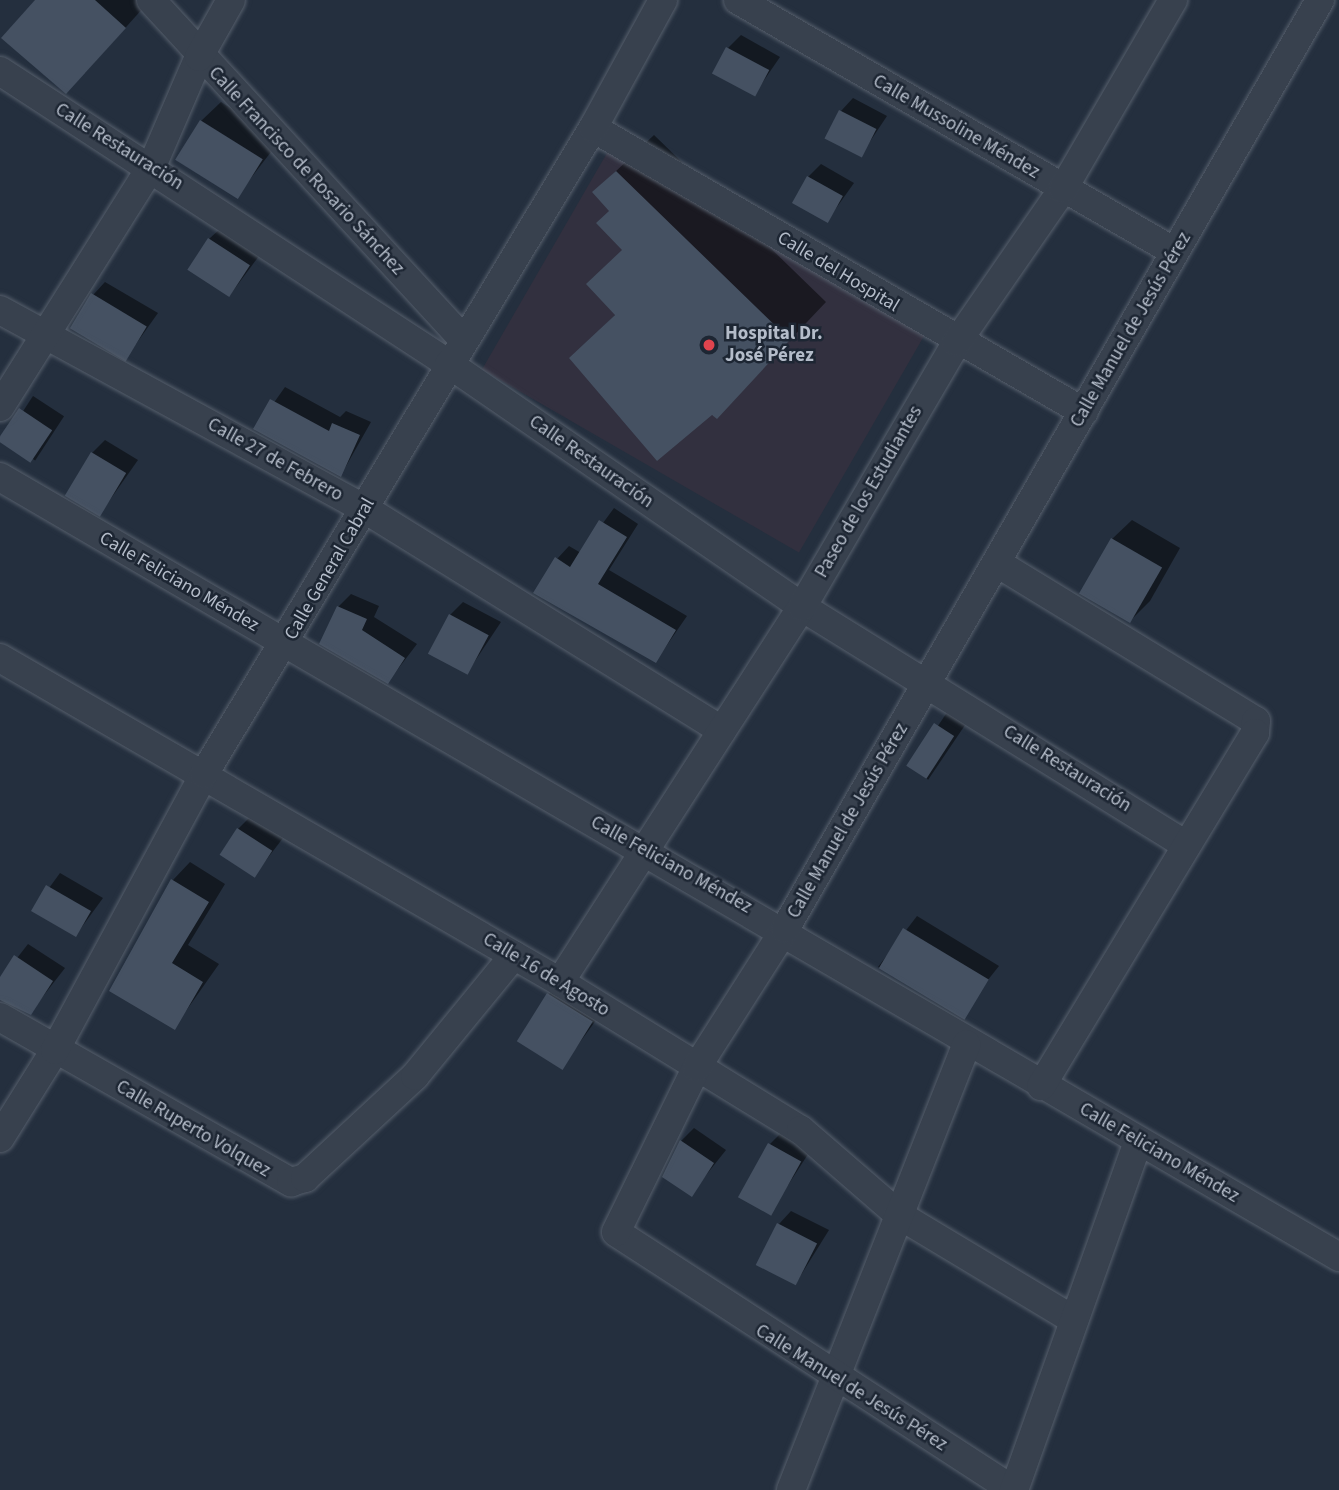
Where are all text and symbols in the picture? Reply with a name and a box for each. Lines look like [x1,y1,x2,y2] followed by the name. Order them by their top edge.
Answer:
[203,62,409,280] street label: Calle Francisco de Rosario Sánchez
[869,70,1043,184] street label: Calle Mussoline Méndez
[51,98,187,196] street label: Calle Restauración
[773,227,903,317] street label: Calle del Hospital
[1066,228,1196,432] street label: Calle Manuel de Jesús Pérez
[725,323,823,367] place label: Hospital Dr. José Pérez
[699,335,719,355] marker: Hospital Dr. José Pérez
[810,402,928,582] street label: Paseo de los Estudiantes
[524,411,658,513] street label: Calle Restauración
[203,413,347,507] street label: Calle 27 de Febrero
[280,494,380,644] street label: Calle General Cabral
[95,527,263,637] street label: Calle Feliciano Méndez
[783,719,913,923] street label: Calle Manuel de Jesús Pérez
[999,720,1135,818] street label: Calle Restauración
[587,811,755,919] street label: Calle Feliciano Méndez
[479,928,613,1022] street label: Calle 16 de Agosto
[112,1076,274,1182] street label: Calle Ruperto Volquez
[1075,1098,1243,1208] street label: Calle Feliciano Méndez
[751,1320,951,1456] street label: Calle Manuel de Jesús Pérez

